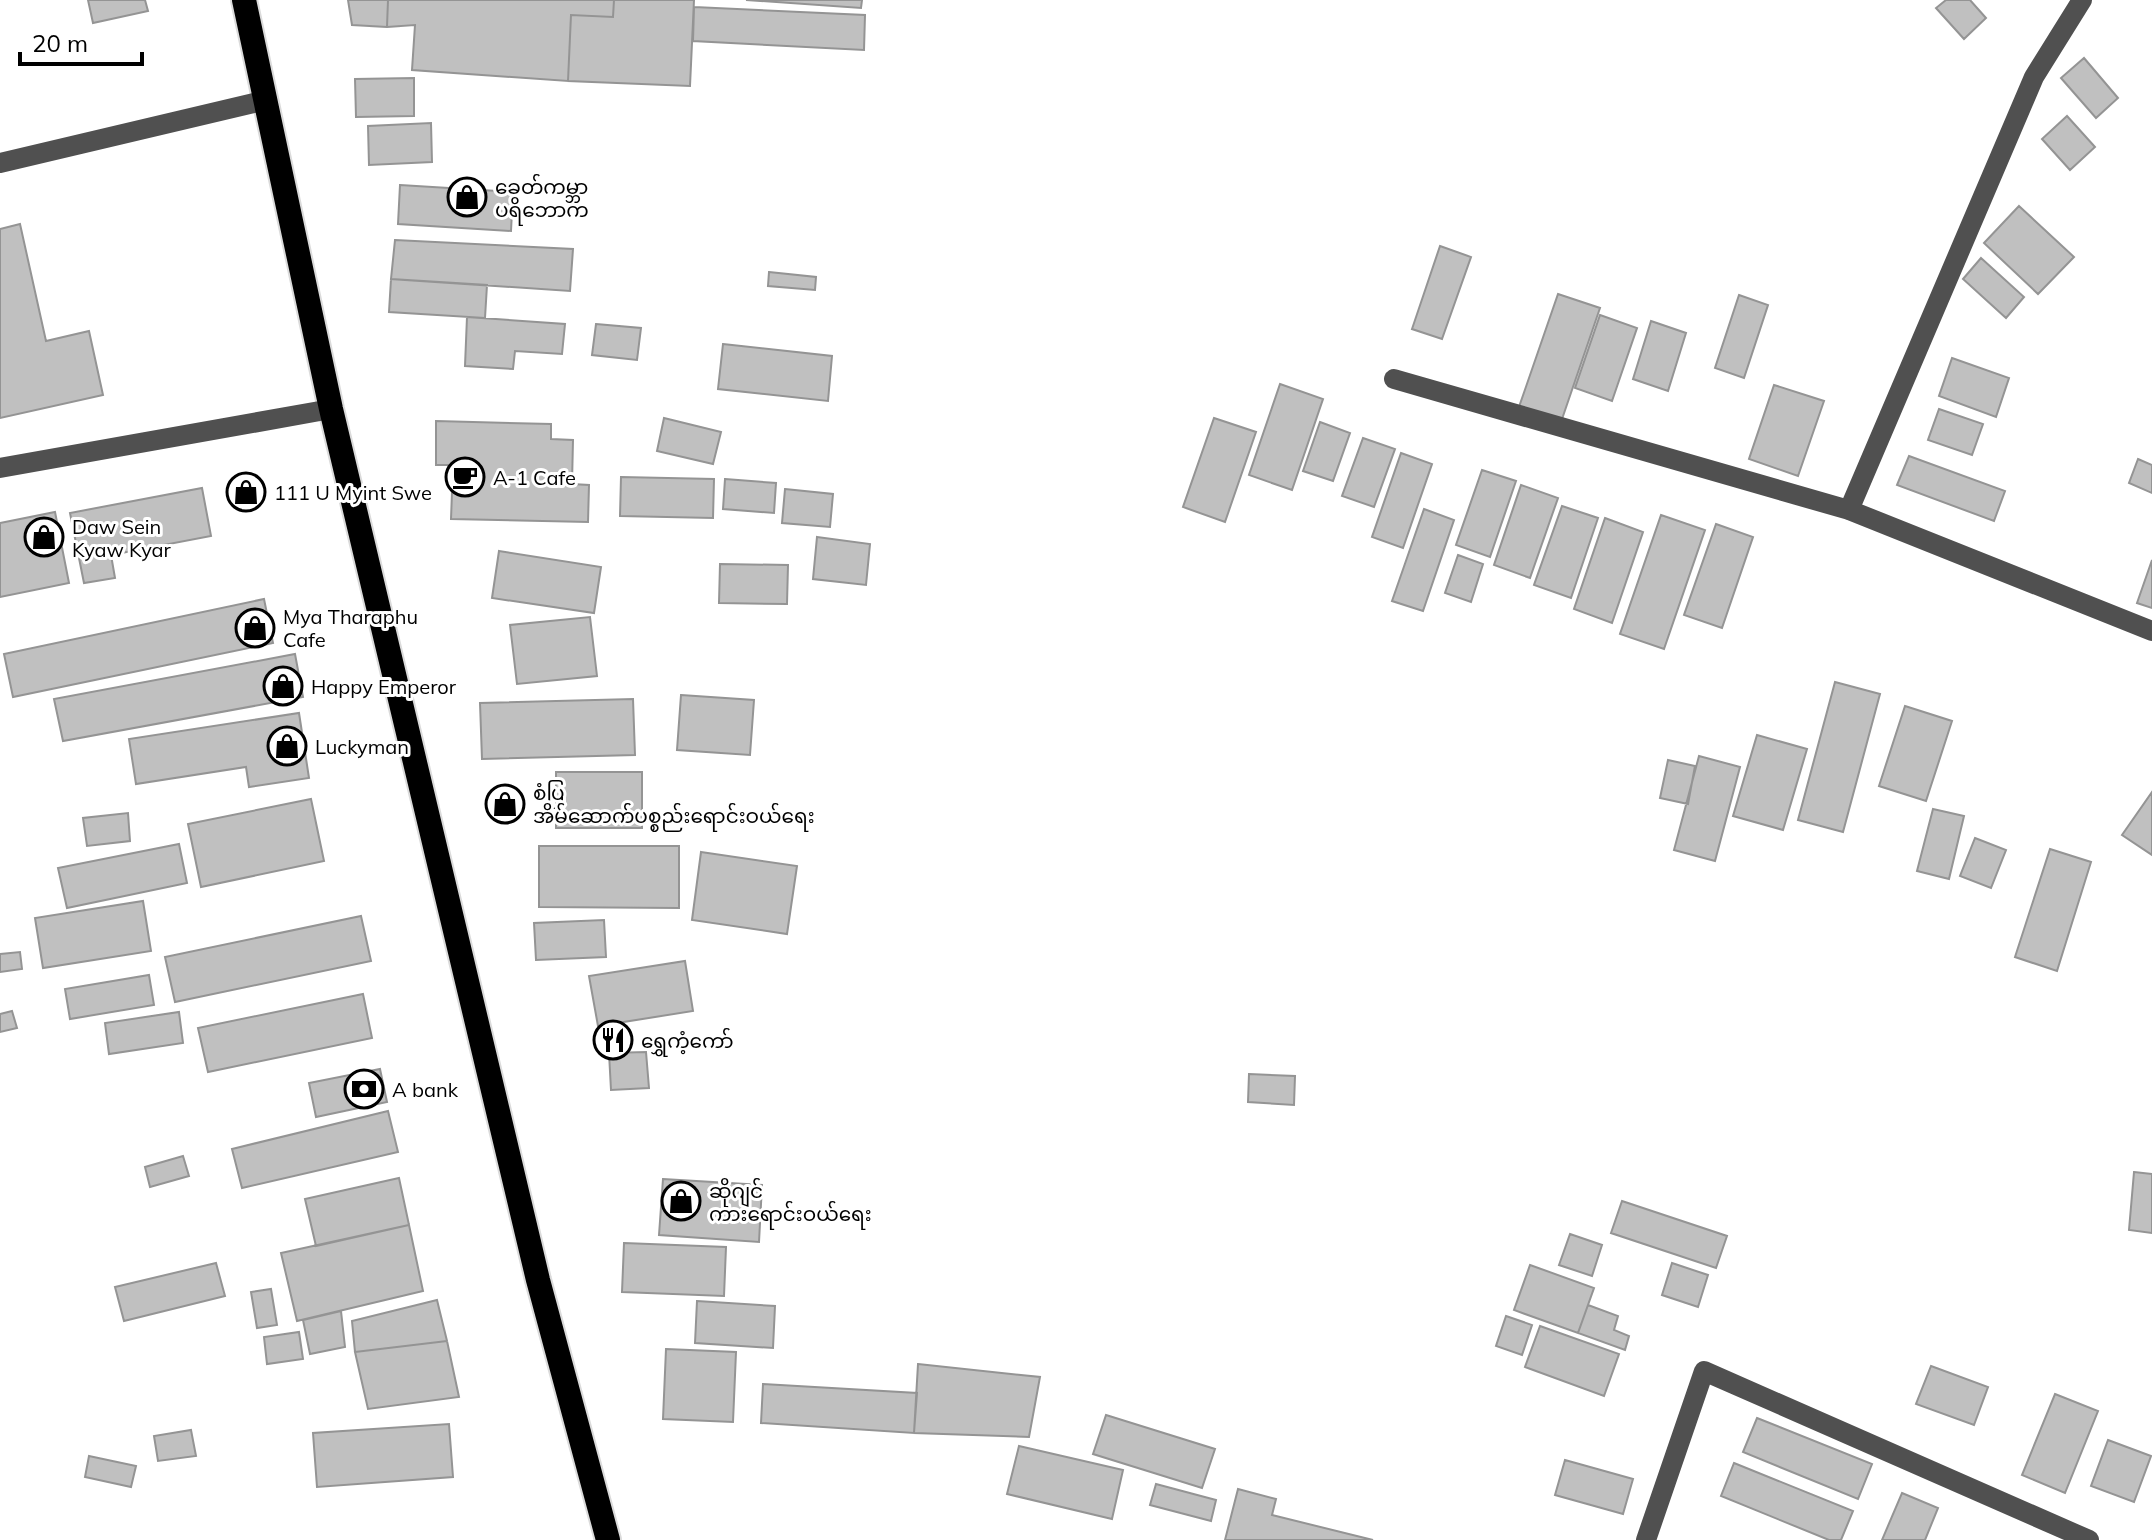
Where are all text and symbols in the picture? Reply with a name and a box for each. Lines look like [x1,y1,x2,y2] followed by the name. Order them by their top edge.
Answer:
[20,16,142,66] scale bar
[32,28,88,58] text: 20 m
[495,173,589,226] place label: ခေတ်ကမ္ဘာ ပရိဘောက
[446,176,488,218] shop icon: ခေတ်ကမ္ဘာ ပရိဘောက
[444,456,486,498] cafe icon: A-1 Cafe
[493,465,576,490] place label: A-1 Cafe
[225,471,267,513] shop icon: 111 U Myint Swe
[274,480,432,505] place label: 111 U Myint Swe
[72,514,172,562] place label: Daw Sein Kyaw Kyar
[23,516,65,558] shop icon: Daw Sein Kyaw Kyar
[283,604,418,652] place label: Mya Tharaphu Cafe
[234,607,276,649] shop icon: Mya Tharaphu Cafe
[262,665,304,707] shop icon: Happy Emperor
[311,674,457,699] place label: Happy Emperor
[266,725,308,767] shop icon: Luckyman
[315,734,409,759] place label: Luckyman
[533,780,815,832] place label: စံပြ အိမ်ဆောက်ပစ္စည်းရောင်းဝယ်ရေး
[484,783,526,825] shop icon: စံပြ အိမ်ဆောက်ပစ္စည်းရောင်းဝယ်ရေး
[592,1019,634,1061] restaurant icon: ရွှေကံ့ကော်
[641,1027,734,1057] place label: ရွှေကံ့ကော်
[343,1068,385,1110] bank icon: A bank
[392,1077,459,1102] place label: A bank
[709,1177,872,1230] place label: ဆိုဂျင် ကားရောင်းဝယ်ရေး
[660,1180,702,1222] shop icon: ဆိုဂျင် ကားရောင်းဝယ်ရေး

